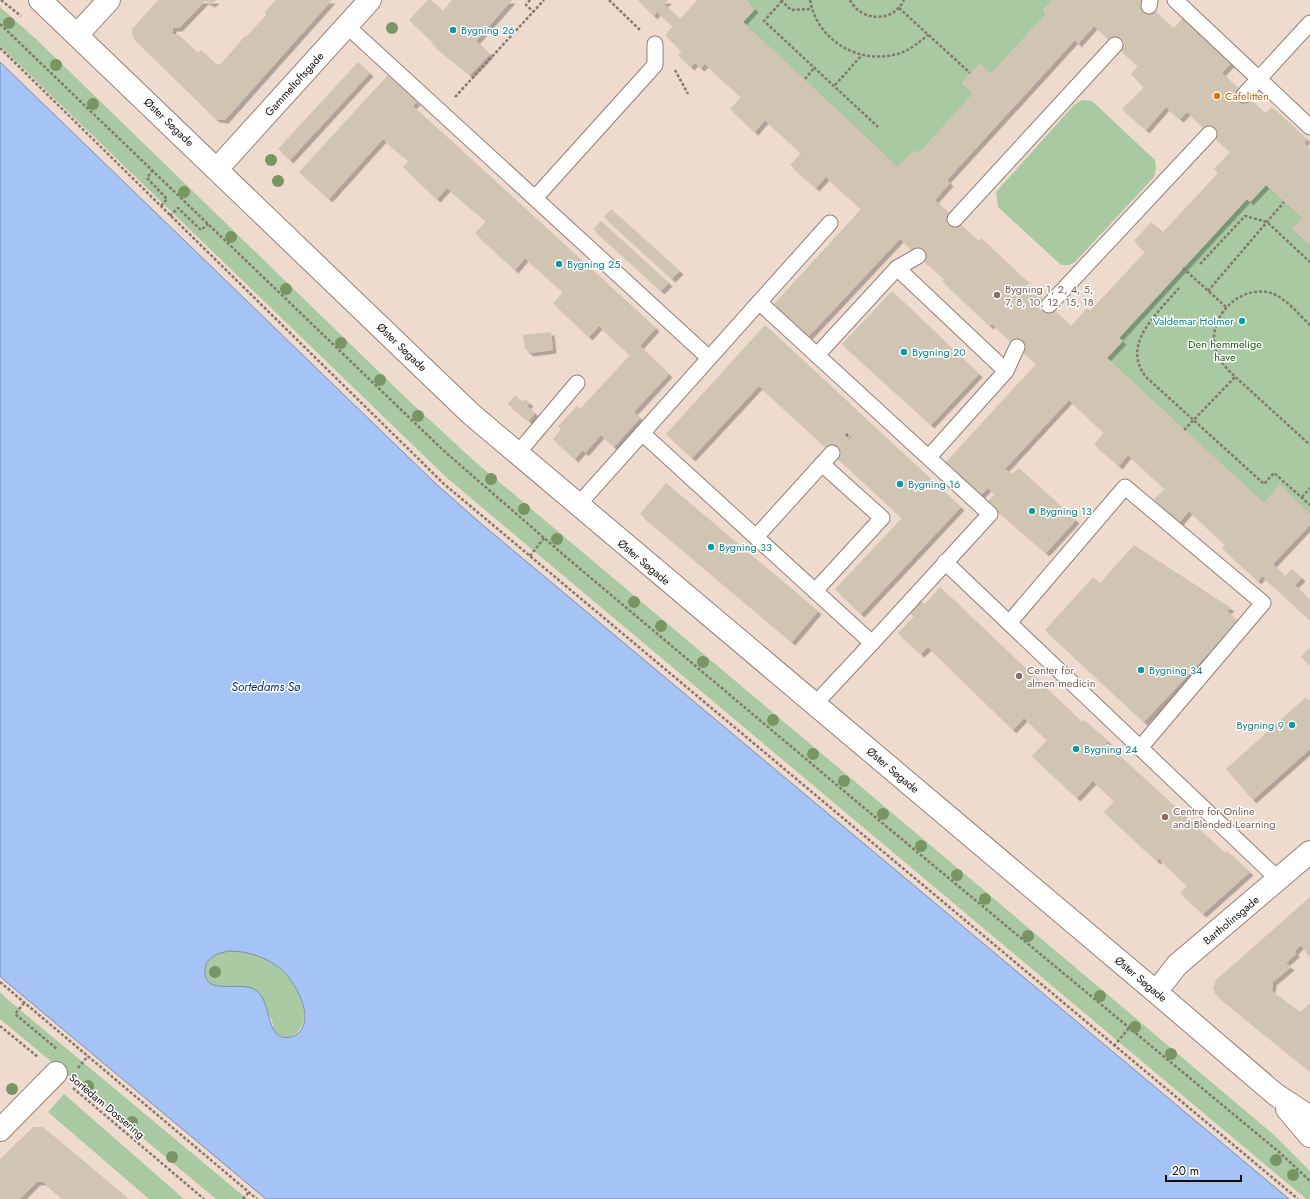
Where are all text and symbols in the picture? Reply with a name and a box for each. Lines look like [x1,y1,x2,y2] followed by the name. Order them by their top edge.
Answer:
[461,22,515,38] place label: Bygning 26
[448,25,458,35] marker: Bygning 26
[261,48,327,120] street label: Gammeltoftsgade
[1225,88,1269,104] place label: Cafelitten
[1212,91,1222,101] marker: Cafelitten
[140,94,198,150] street label: Øster Søgade
[567,256,621,272] place label: Bygning 25
[554,259,564,269] marker: Bygning 25
[1005,281,1094,310] place label: Bygning 1, 2, 4, 5, 7, 8, 10, 12, 15, 18
[992,290,1002,300] marker: Bygning 1, 2, 4, 5, 7, 8, 10, 12, 15, 18
[1153,313,1234,329] place label: Valdemar Holmer
[1237,316,1247,326] marker: Valdemar Holmer
[373,319,431,375] street label: Øster Søgade
[1188,336,1262,365] park label: Den hemmelige have
[912,344,966,360] place label: Bygning 20
[899,347,909,357] marker: Bygning 20
[908,476,960,492] place label: Bygning 16
[895,479,905,489] marker: Bygning 16
[1040,503,1092,519] place label: Bygning 13
[1027,506,1037,516] marker: Bygning 13
[614,535,674,589] street label: Øster Søgade
[719,539,772,555] place label: Bygning 33
[706,542,716,552] marker: Bygning 33
[1027,662,1095,691] place label: Center for almen medicin
[1149,662,1203,678] place label: Bygning 34
[1136,665,1146,675] marker: Bygning 34
[1014,671,1024,681] marker: Center for almen medicin
[232,678,301,696] water label: Sortedams Sø
[1237,717,1284,733] place label: Bygning 9
[1287,720,1297,730] marker: Bygning 9
[1084,741,1138,757] place label: Bygning 24
[863,743,923,797] street label: Øster Søgade
[1071,744,1081,754] marker: Bygning 24
[1173,803,1276,832] place label: Centre for Online and Blended Learning
[1160,812,1170,822] marker: Centre for Online and Blended Learning
[1200,892,1263,948] street label: Bartholinsgade
[1111,952,1171,1006] street label: Øster Søgade
[66,1070,148,1142] street label: Sortedam Dossering
[1166,1157,1241,1183] scale bar
[1172,1162,1199,1180] text: 20 m

